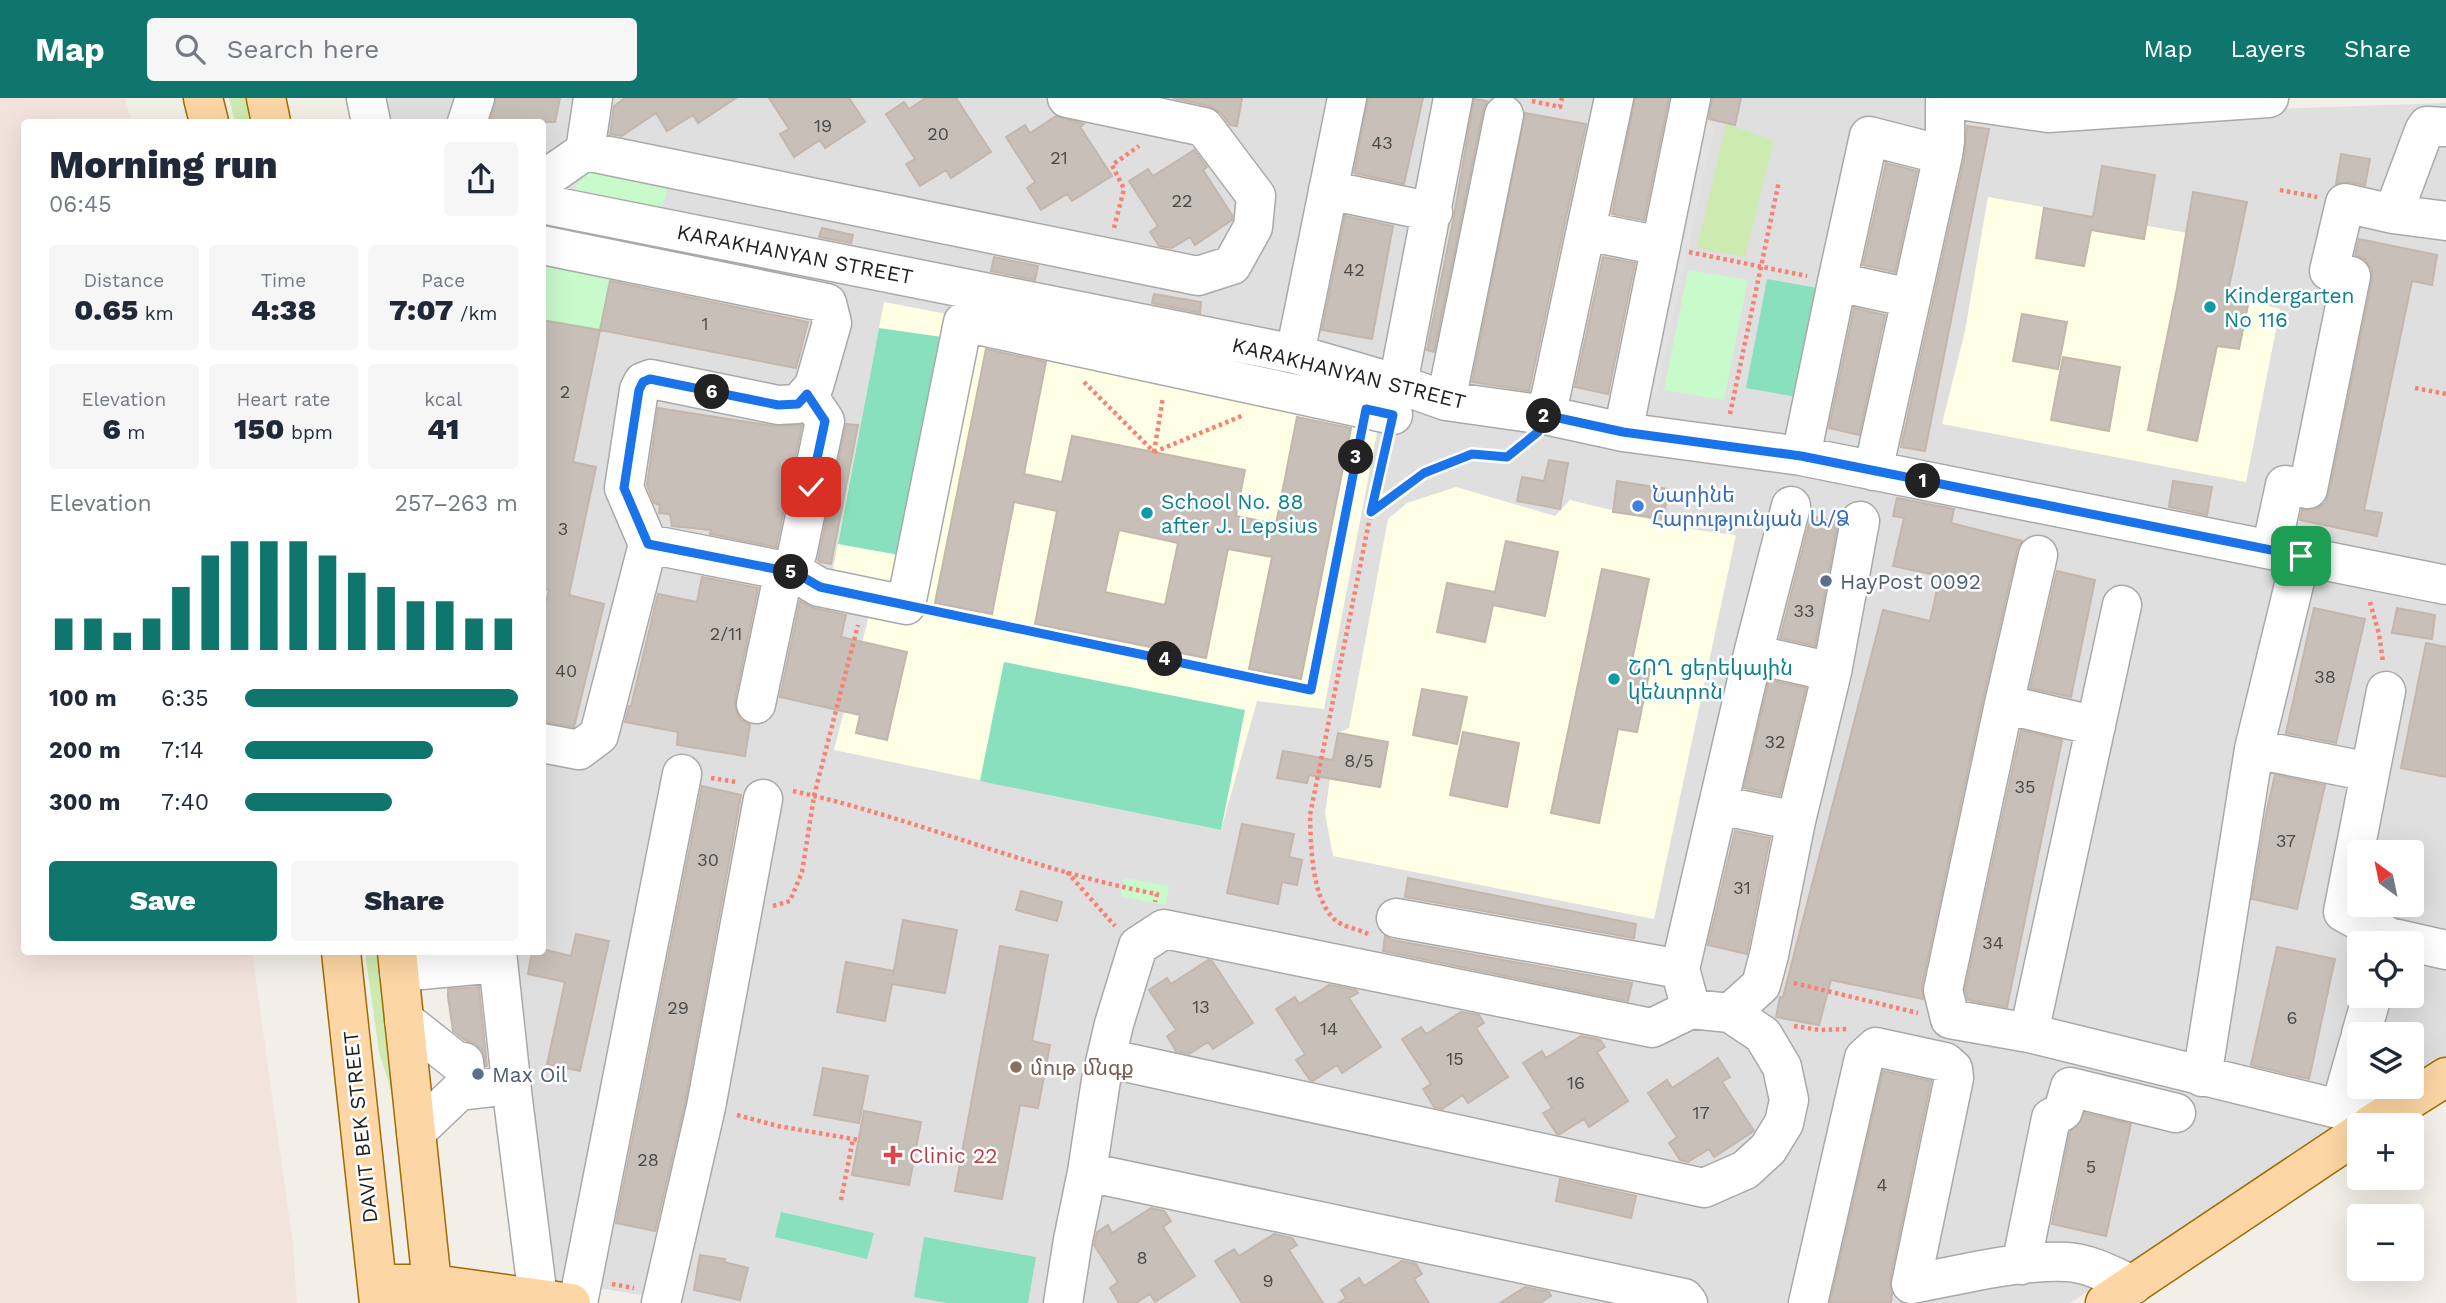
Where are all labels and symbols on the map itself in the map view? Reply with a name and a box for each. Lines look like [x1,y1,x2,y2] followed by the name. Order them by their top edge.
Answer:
[814,115,832,136] house number: 19
[927,123,949,144] house number: 20
[1371,132,1393,153] house number: 43
[1050,147,1068,168] house number: 21
[1172,190,1193,211] house number: 22
[675,219,915,289] street label: KARAKHANYAN STREET
[1343,259,1365,280] house number: 42
[2224,283,2355,332] place label: Kindergarten No 116
[2202,299,2218,315] marker: Kindergarten No 116
[701,313,709,334] house number: 1
[1230,332,1469,414] street label: KARAKHANYAN STREET
[694,374,730,410] pin: 6
[560,381,570,402] house number: 2
[1526,398,1562,434] pin: 2
[1338,440,1374,474] pin: 3
[781,457,841,517] pin
[1906,464,1940,498] pin: 1
[1652,482,1850,531] place label: Նարինե Հարությունյան Ա/Ձ
[1161,489,1318,538] place label: School No. 88 after J. Lepsius
[1630,498,1646,514] marker: Նարինե Հարությունյան Ա/Ձ
[1139,505,1155,521] marker: School No. 88 after J. Lepsius
[558,518,568,539] house number: 3
[2271,526,2331,586] pin
[774,554,808,589] pin: 5
[1840,569,1981,594] place label: HayPost 0092
[1818,573,1834,589] marker: HayPost 0092
[1794,600,1815,621] house number: 33
[710,623,742,644] house number: 2/11
[1148,642,1182,676] pin: 4
[1628,655,1793,704] place label: ՇՈՂ ցերեկային կենտրոն
[555,660,577,681] house number: 40
[2314,666,2336,687] house number: 38
[1606,671,1622,687] marker: ՇՈՂ ցերեկային կենտրոն
[1765,731,1786,752] house number: 32
[1344,750,1374,771] house number: 8/5
[2015,776,2035,797] house number: 35
[2276,830,2296,851] house number: 37
[2347,840,2424,917] north arrow
[697,849,719,870] house number: 30
[1733,877,1751,898] house number: 31
[1982,932,2004,953] house number: 34
[1192,996,1210,1017] house number: 13
[667,997,689,1018] house number: 29
[2287,1007,2297,1028] house number: 6
[1320,1018,1338,1039] house number: 14
[337,1029,383,1224] street label: DAVIT BEK STREET
[1446,1048,1464,1069] house number: 15
[1030,1055,1134,1080] place label: մութ մնգք
[1008,1059,1024,1075] marker: մութ մնգք
[492,1062,568,1087] place label: Max Oil
[470,1066,486,1082] marker: Max Oil
[1567,1072,1585,1093] house number: 16
[1692,1102,1710,1123] house number: 17
[909,1143,997,1168] place label: Clinic 22
[883,1145,903,1165] marker: Clinic 22
[637,1149,659,1170] house number: 28
[2086,1156,2096,1177] house number: 5
[1877,1174,1888,1195] house number: 4
[1136,1247,1148,1268] house number: 8
[1262,1270,1274,1291] house number: 9

